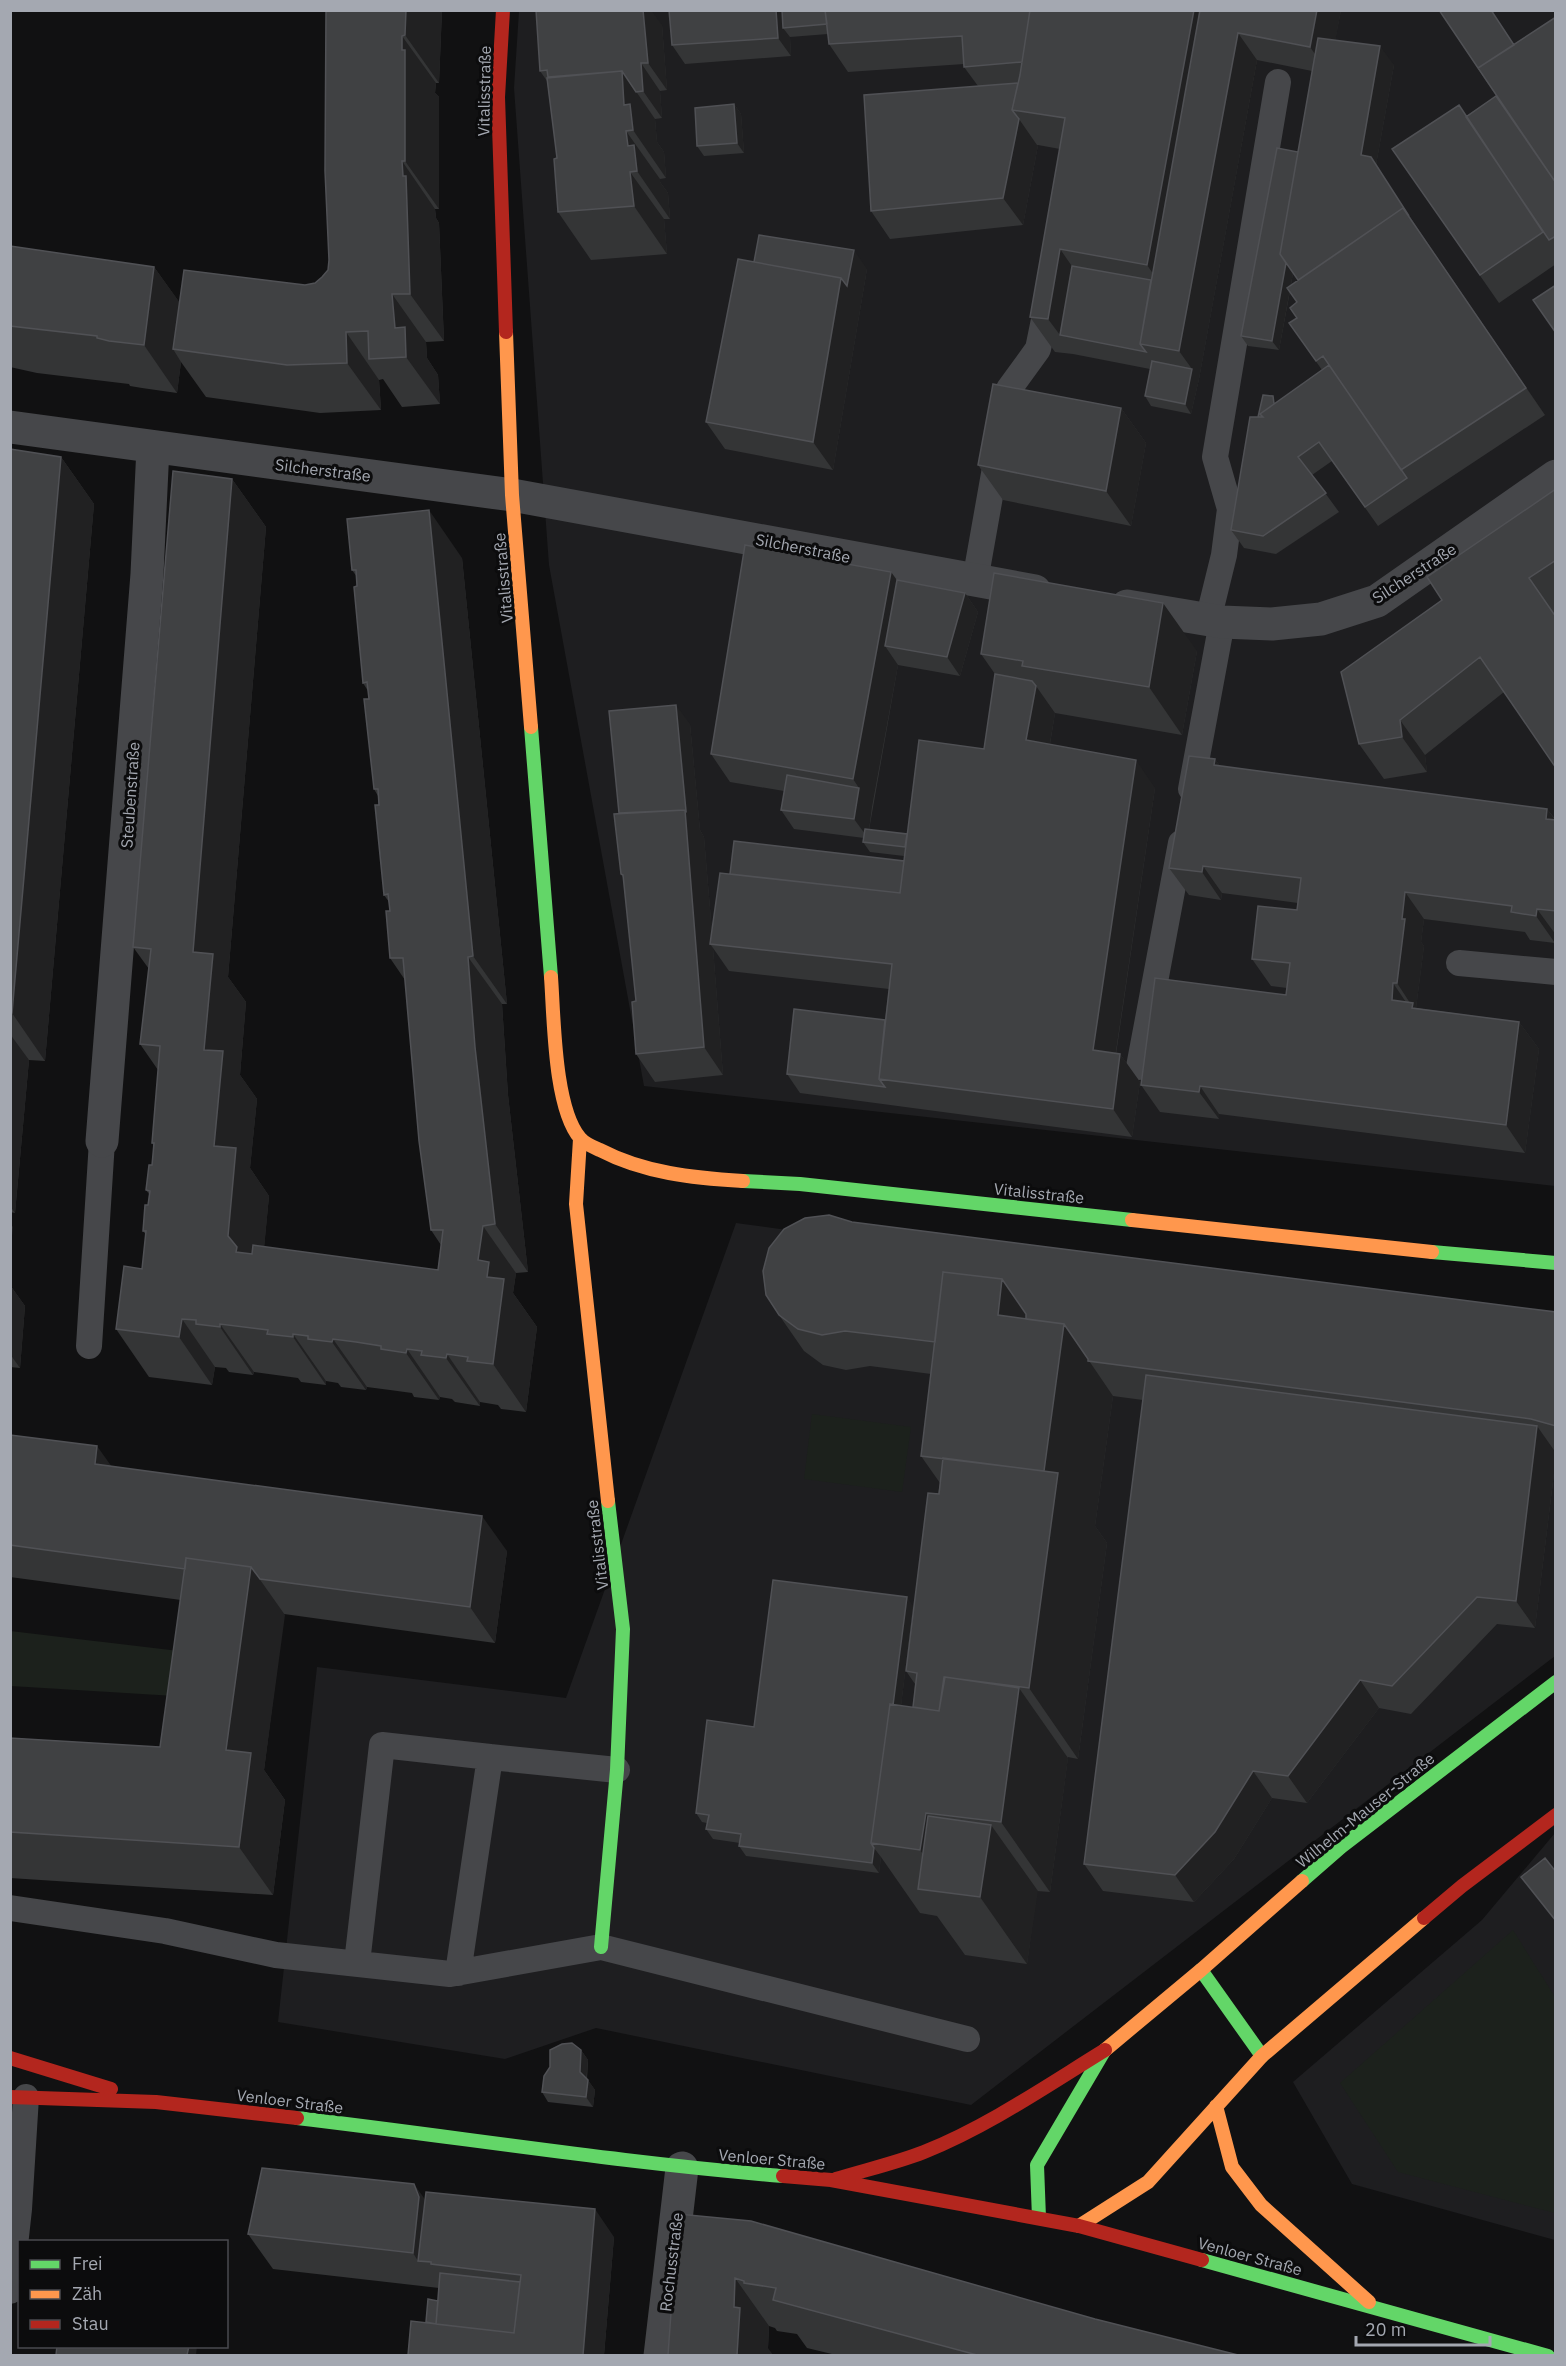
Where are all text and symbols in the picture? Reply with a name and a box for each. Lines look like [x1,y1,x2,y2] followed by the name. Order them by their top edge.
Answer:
[473,45,495,136] street label: Vitalisstraße
[274,454,372,486] street label: Silcherstraße
[754,529,852,567] street label: Silcherstraße
[489,532,517,624] street label: Vitalisstraße
[1368,538,1460,608] street label: Silcherstraße
[116,741,144,849] street label: Steubenstraße
[993,1178,1085,1208] street label: Vitalisstraße
[582,1499,612,1591] street label: Vitalisstraße
[1292,1748,1438,1872] street label: Wilhelm-Mauser-Straße
[236,2085,345,2117] street label: Venloer Straße
[718,2144,826,2174] street label: Venloer Straße
[655,2211,687,2313] street label: Rochusstraße
[1196,2232,1305,2280] street label: Venloer Straße
[18,2240,228,2348] legend
[72,2252,103,2275] text: Frei
[72,2282,102,2305] text: Zäh
[1356,2309,1490,2347] scale bar
[72,2312,109,2335] text: Stau
[1365,2318,1407,2341] text: 20 m

